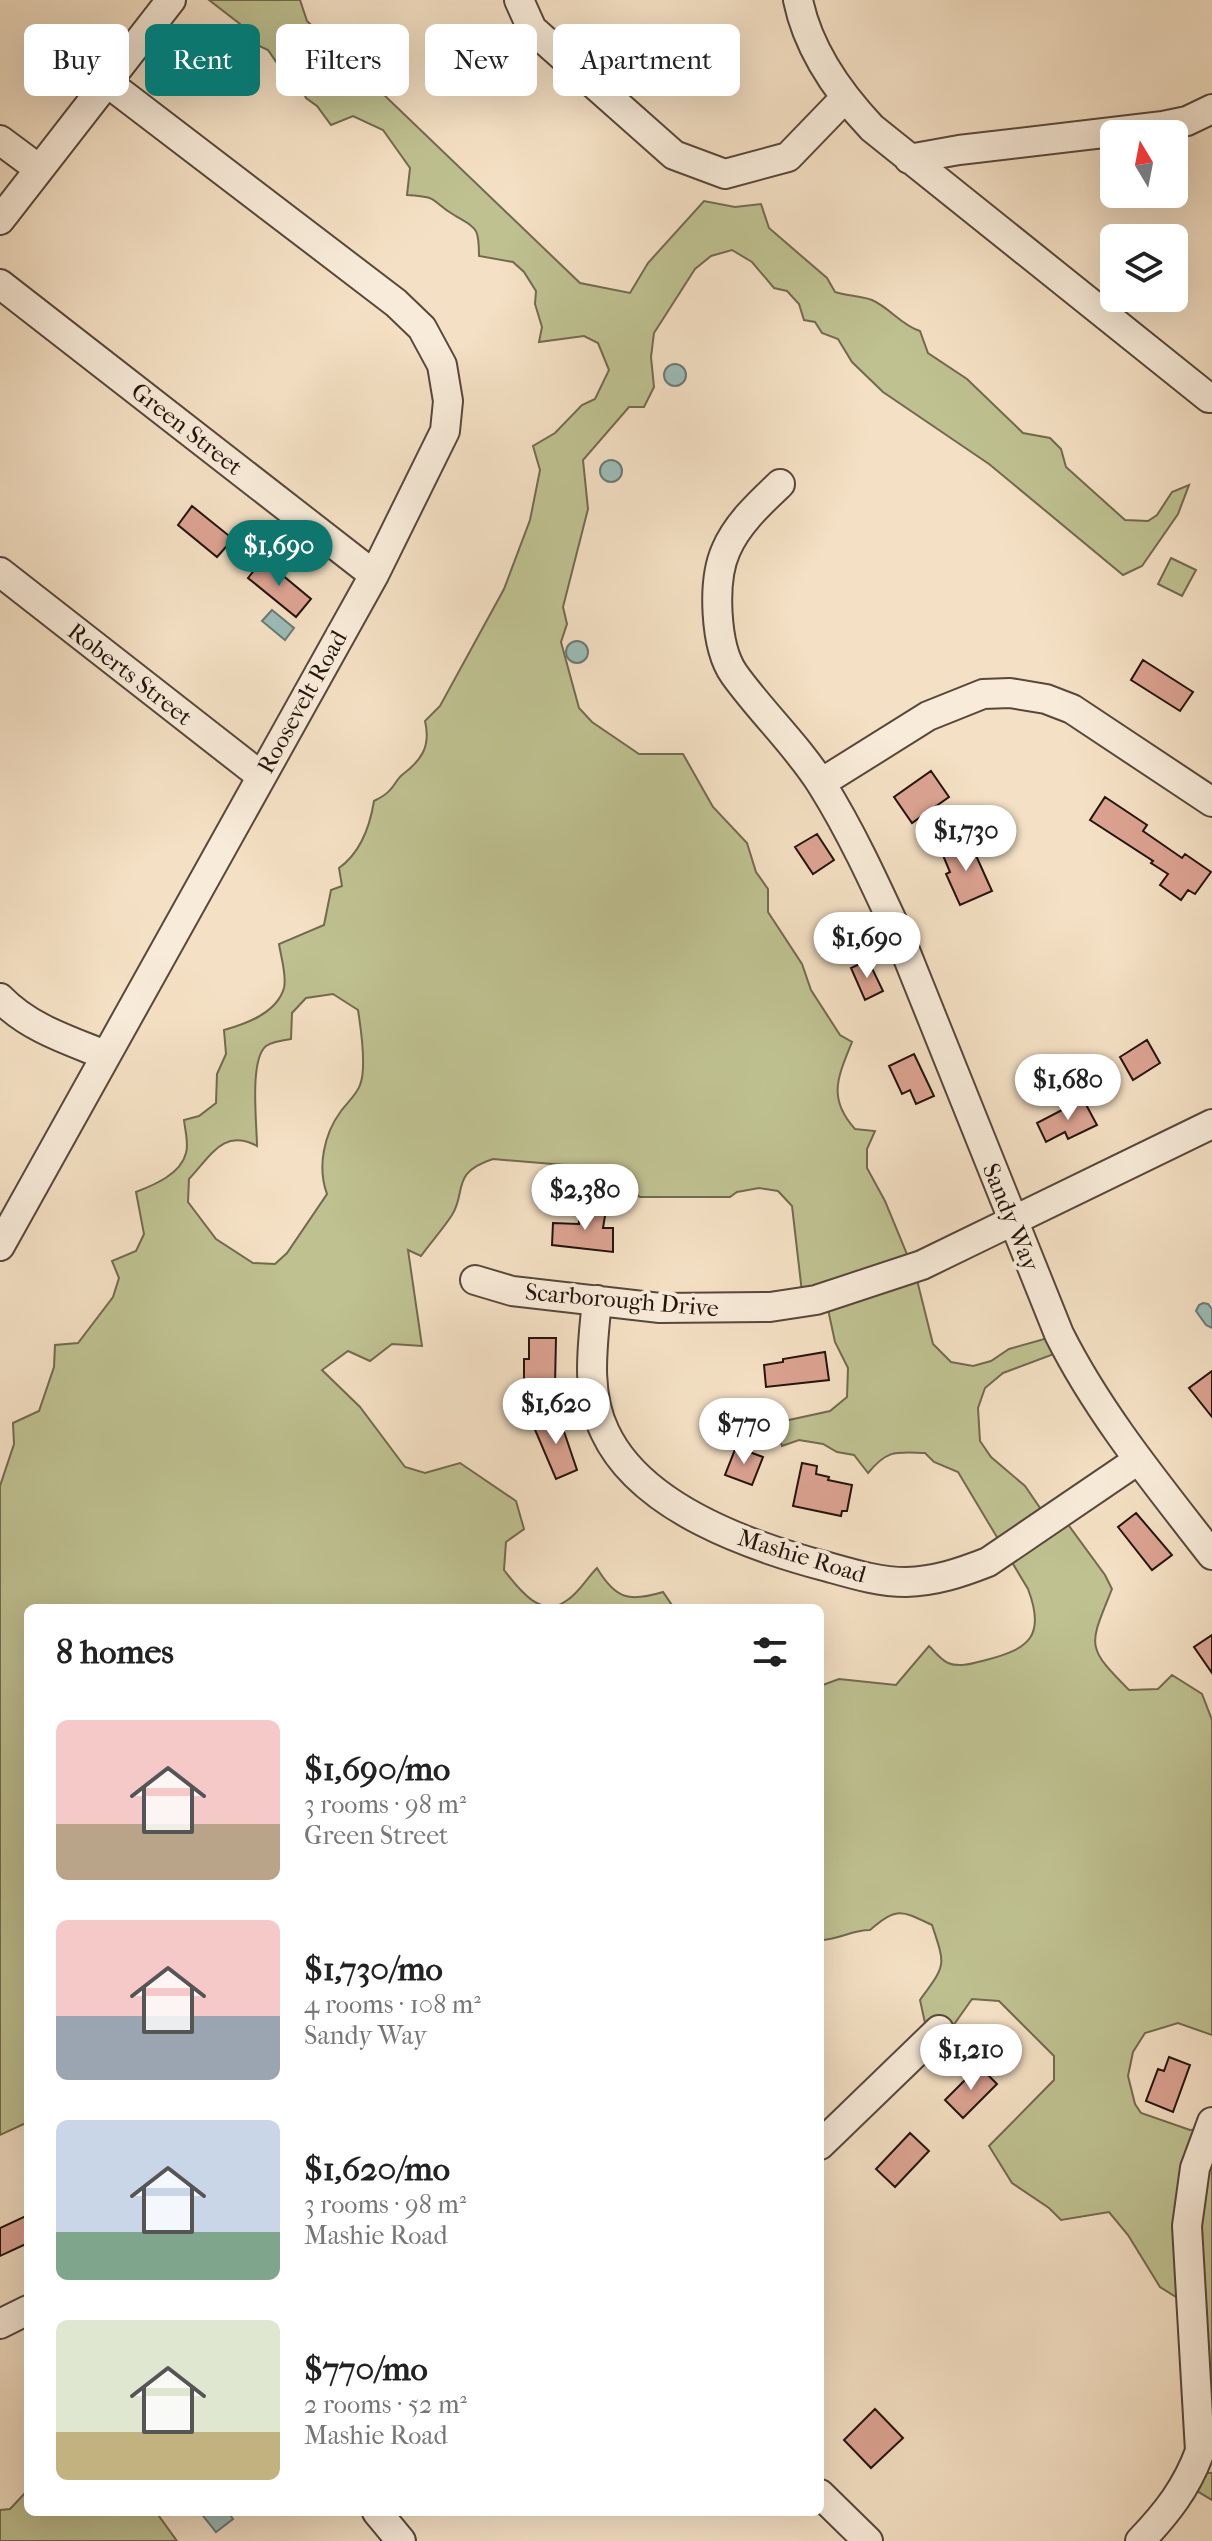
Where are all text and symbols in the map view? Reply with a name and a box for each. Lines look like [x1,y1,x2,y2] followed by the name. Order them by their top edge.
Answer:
[24,24,129,96] chip: Buy
[145,24,260,96] chip: Rent
[276,24,409,96] chip: Filters
[425,24,537,96] chip: New
[553,24,740,96] chip: Apartment
[1100,120,1188,208] north arrow
[1100,120,1188,312] map controls
[1100,224,1188,312] button: layers
[126,377,248,481] street label: Green Street
[214,520,344,588] pin: $1,690
[244,530,314,561] text: $1,690
[62,617,198,731] street label: Roberts Street
[251,625,353,778] street label: Roosevelt Road
[901,805,1031,873] pin: $1,730
[933,815,999,846] text: $1,730
[802,912,932,980] pin: $1,690
[832,922,902,953] text: $1,690
[1003,1054,1133,1122] pin: $1,680
[1033,1064,1103,1095] text: $1,680
[977,1159,1046,1276] street label: Sandy Way
[520,1164,650,1232] pin: $2,380
[550,1174,621,1205] text: $2,380
[524,1278,720,1322] street label: Scarborough Drive
[491,1378,621,1446] pin: $1,620
[521,1388,591,1419] text: $1,620
[697,1398,791,1466] pin: $770
[717,1408,771,1439] text: $770
[734,1523,870,1589] street label: Mashie Road
[748,1630,792,1674] icon: filters
[56,1632,174,1672] text: 8 homes
[304,1749,450,1789] text: $1,690/mo
[120,1752,216,1848] icon: home
[304,1789,466,1820] text: 3 rooms · 98 m²
[304,1820,448,1851] text: Green Street
[304,1949,443,1989] text: $1,730/mo
[120,1952,216,2048] icon: home
[304,1989,481,2020] text: 4 rooms · 108 m²
[304,2020,427,2051] text: Sandy Way
[906,2024,1036,2092] pin: $1,210
[938,2034,1004,2065] text: $1,210
[304,2149,450,2189] text: $1,620/mo
[120,2152,216,2248] icon: home
[304,2189,466,2220] text: 3 rooms · 98 m²
[304,2220,448,2251] text: Mashie Road
[304,2349,428,2389] text: $770/mo
[120,2352,216,2448] icon: home
[304,2389,467,2420] text: 2 rooms · 52 m²
[304,2420,448,2451] text: Mashie Road

